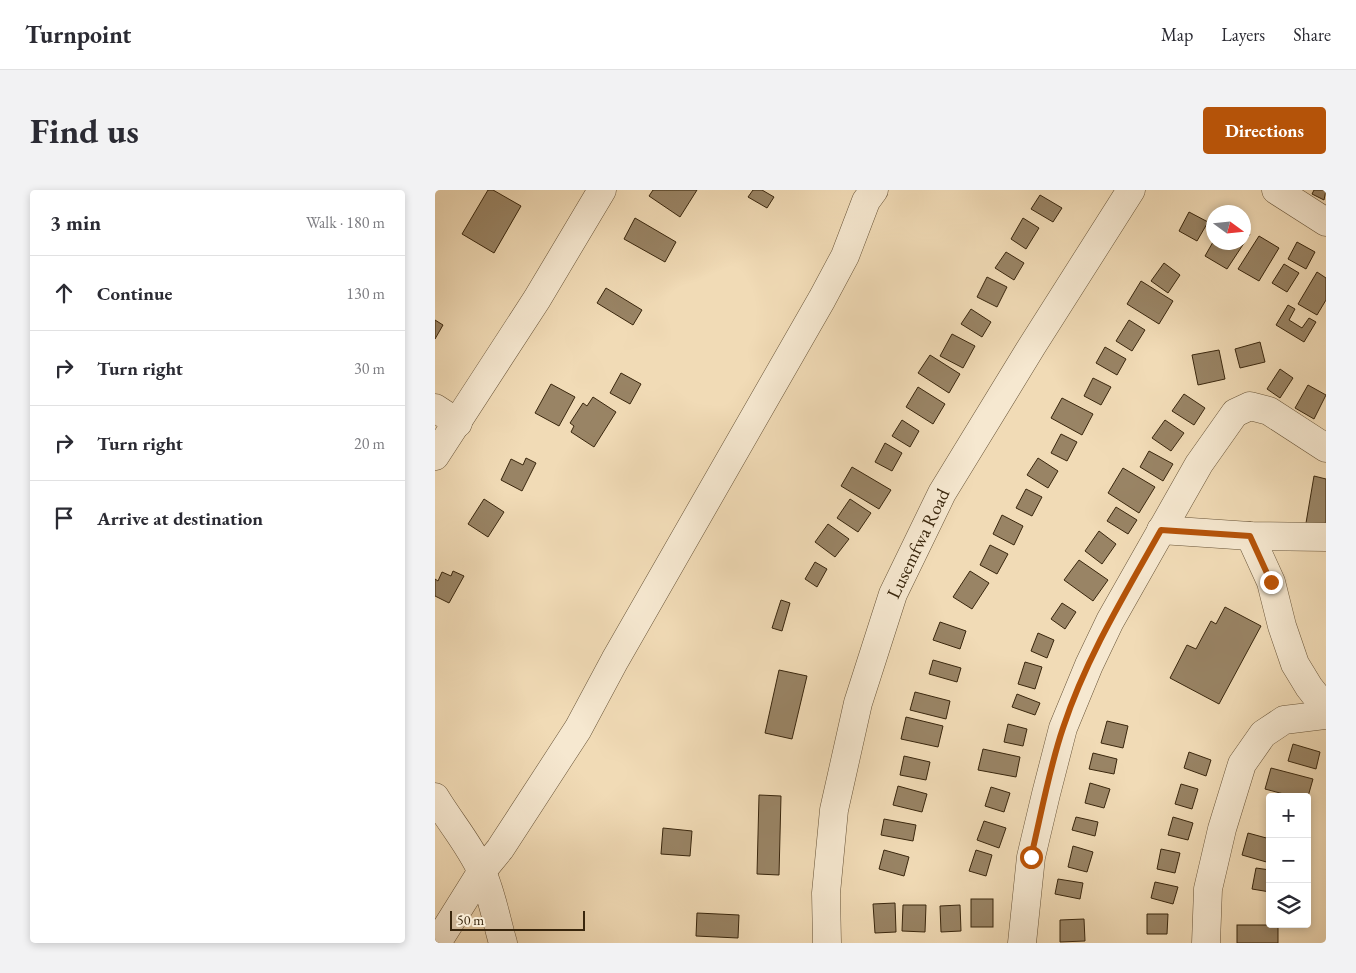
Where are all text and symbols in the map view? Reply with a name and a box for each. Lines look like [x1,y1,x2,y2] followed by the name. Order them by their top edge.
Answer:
[25,19,131,50] text: Turnpoint
[1161,23,1193,46] text: Map
[1221,23,1265,46] text: Layers
[1293,23,1331,46] text: Share
[1203,107,1326,154] button: Directions
[30,108,139,153] text: Find us
[1206,205,1251,250] north arrow
[50,209,101,236] text: 3 min
[306,212,385,233] text: Walk · 180 m
[50,279,78,307] icon: ahead
[97,281,172,306] text: Continue
[346,283,385,304] text: 130 m
[50,354,78,382] icon: right
[97,356,183,381] text: Turn right
[354,358,385,379] text: 30 m
[50,429,78,457] icon: right
[97,431,183,456] text: Turn right
[354,433,385,454] text: 20 m
[880,484,955,602] street label: Lusemfwa Road
[50,504,78,532] icon: arrive
[97,506,263,531] text: Arrive at destination
[1260,571,1283,594] route end
[1266,793,1311,928] map controls
[1266,793,1311,838] button: +
[1266,838,1311,883] button: −
[1020,846,1043,869] route start
[1266,883,1311,928] button: layers
[450,908,585,931] scale bar
[457,911,484,929] text: 50 m

